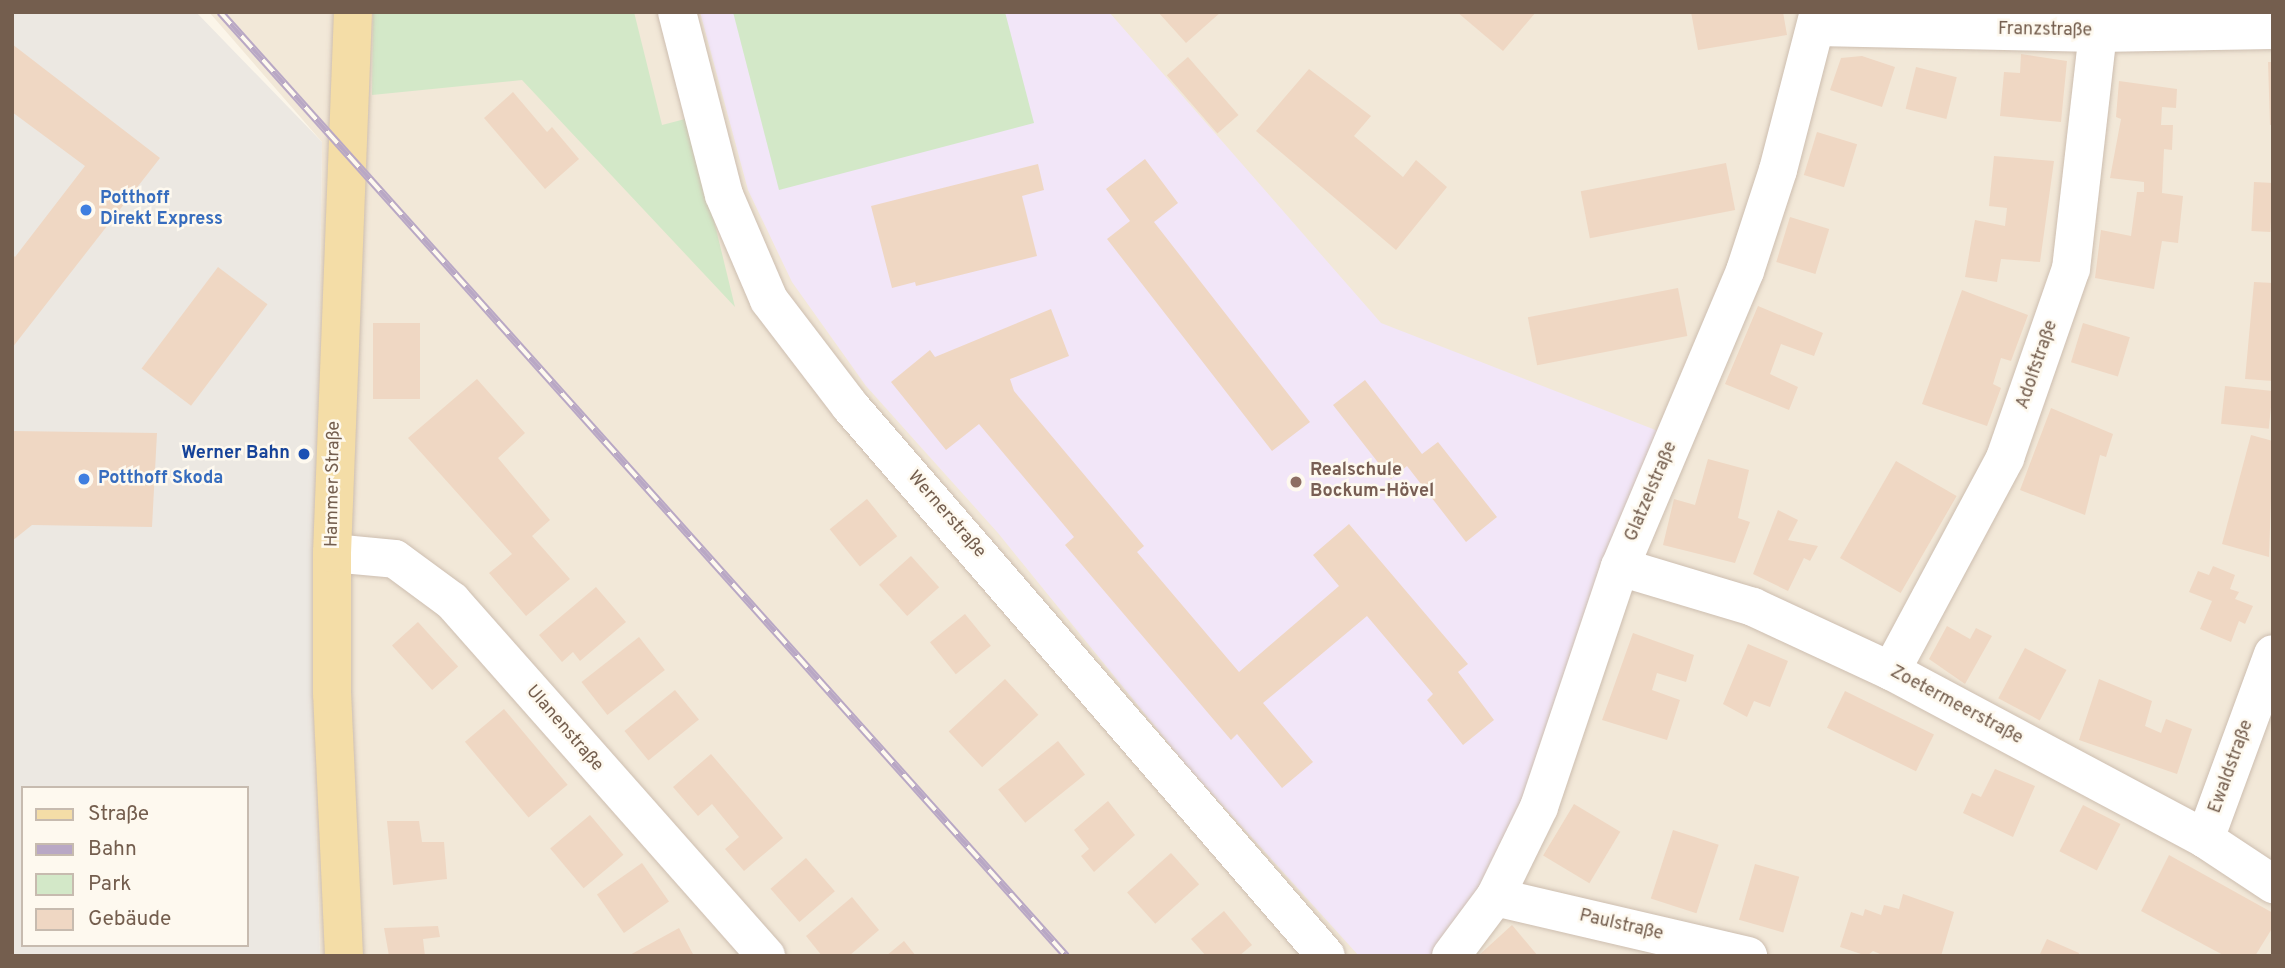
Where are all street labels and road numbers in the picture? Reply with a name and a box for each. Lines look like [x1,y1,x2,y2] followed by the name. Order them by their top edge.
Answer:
[1998,19,2092,43] street label: Franzstraße
[2013,318,2063,412] street label: Adolfstraße
[322,421,346,547] street label: Hammer Straße
[1621,439,1683,545] street label: Glatzelstraße
[902,467,990,563] street label: Wernerstraße
[1886,662,2026,750] street label: Zoetermeerstraße
[521,681,607,777] street label: Ulanenstraße
[2205,717,2259,817] street label: Ewaldstraße
[1577,906,1665,946] street label: Paulstraße

